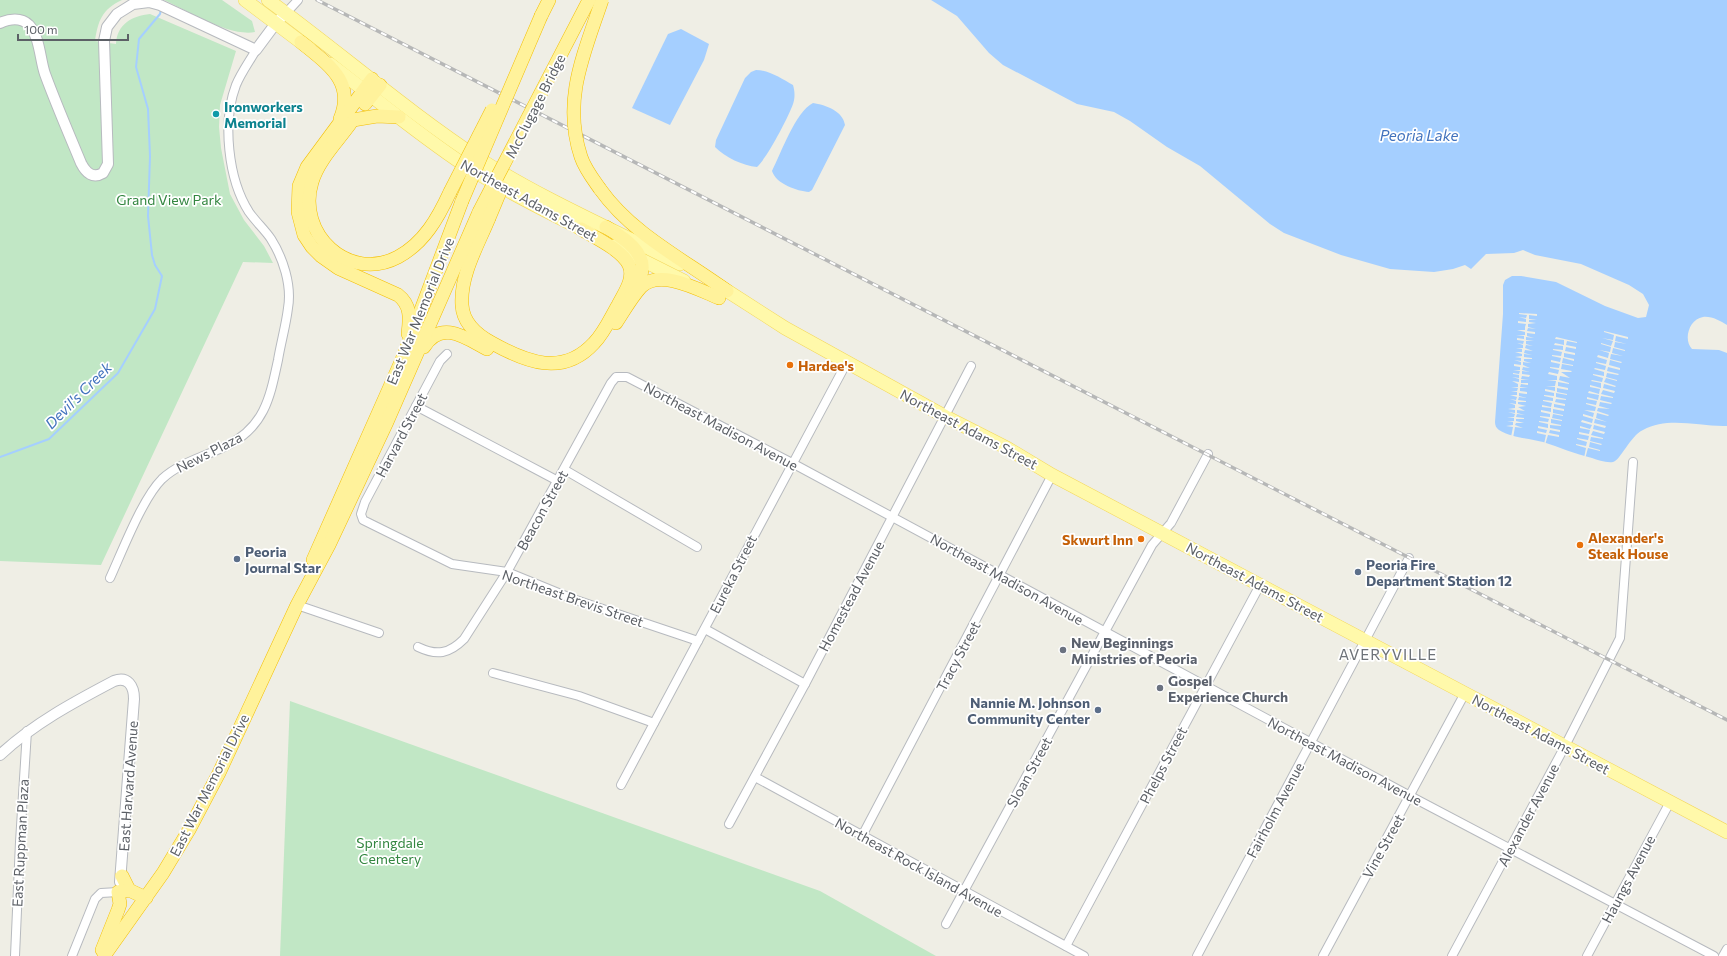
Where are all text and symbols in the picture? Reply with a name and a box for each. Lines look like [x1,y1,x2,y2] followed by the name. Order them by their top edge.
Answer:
[18,16,128,42] scale bar
[24,22,58,36] text: 100 m
[501,51,569,161] street label: McClugage Bridge
[224,98,303,131] place label: Ironworkers Memorial
[211,109,221,119] marker: Ironworkers Memorial
[1380,126,1458,144] water label: Peoria Lake
[458,155,600,245] street label: Northeast Adams Street
[116,191,222,208] park label: Grand View Park
[383,235,457,387] street label: East War Memorial Drive
[41,357,116,432] water label: Devil's Creek
[798,357,855,374] place label: Hardee's
[785,360,795,370] marker: Hardee's
[641,378,801,474] street label: Northeast Madison Avenue
[897,386,1041,473] street label: Northeast Adams Street
[372,390,431,480] street label: Harvard Street
[173,428,245,476] street label: News Plaza
[513,467,571,553] street label: Beacon Street
[1588,529,1668,562] place label: Alexander's Steak House
[928,530,1086,628] street label: Northeast Madison Avenue
[1062,531,1133,548] place label: Skwurt Inn
[706,532,760,616] street label: Eureka Street
[1136,534,1146,544] marker: Skwurt Inn
[815,538,887,654] street label: Homestead Avenue
[1183,539,1327,626] street label: Northeast Adams Street
[1575,540,1585,550] marker: Alexander's Steak House
[245,543,321,576] place label: Peoria Journal Star
[232,554,242,564] marker: Peoria Journal Star
[1366,556,1512,589] place label: Peoria Fire Department Station 12
[500,566,646,630] street label: Northeast Brevis Street
[1353,567,1363,577] marker: Peoria Fire Department Station 12
[932,618,984,694] street label: Tracy Street
[1071,634,1197,667] place label: New Beginnings Ministries of Peoria
[1058,645,1068,655] marker: New Beginnings Ministries of Peoria
[1339,645,1437,663] district label: AVERYVILLE
[1168,672,1288,705] place label: Gospel Experience Church
[1155,683,1165,693] marker: Gospel Experience Church
[1469,691,1613,778] street label: Northeast Adams Street
[967,694,1090,727] place label: Nannie M. Johnson Community Center
[1093,705,1103,715] marker: Nannie M. Johnson Community Center
[166,711,252,859] street label: East War Memorial Drive
[1265,713,1425,809] street label: Northeast Madison Avenue
[115,720,141,852] street label: East Harvard Avenue
[1136,723,1190,806] street label: Phelps Street
[1003,734,1055,810] street label: Sloan Street
[1243,759,1307,861] street label: Fairholm Avenue
[1494,761,1562,869] street label: Alexander Avenue
[8,779,32,907] street label: East Ruppman Plaza
[1358,811,1408,881] street label: Vine Street
[832,814,1006,920] street label: Northeast Rock Island Avenue
[1598,832,1658,926] street label: Haungs Avenue
[356,834,424,867] park label: Springdale Cemetery

